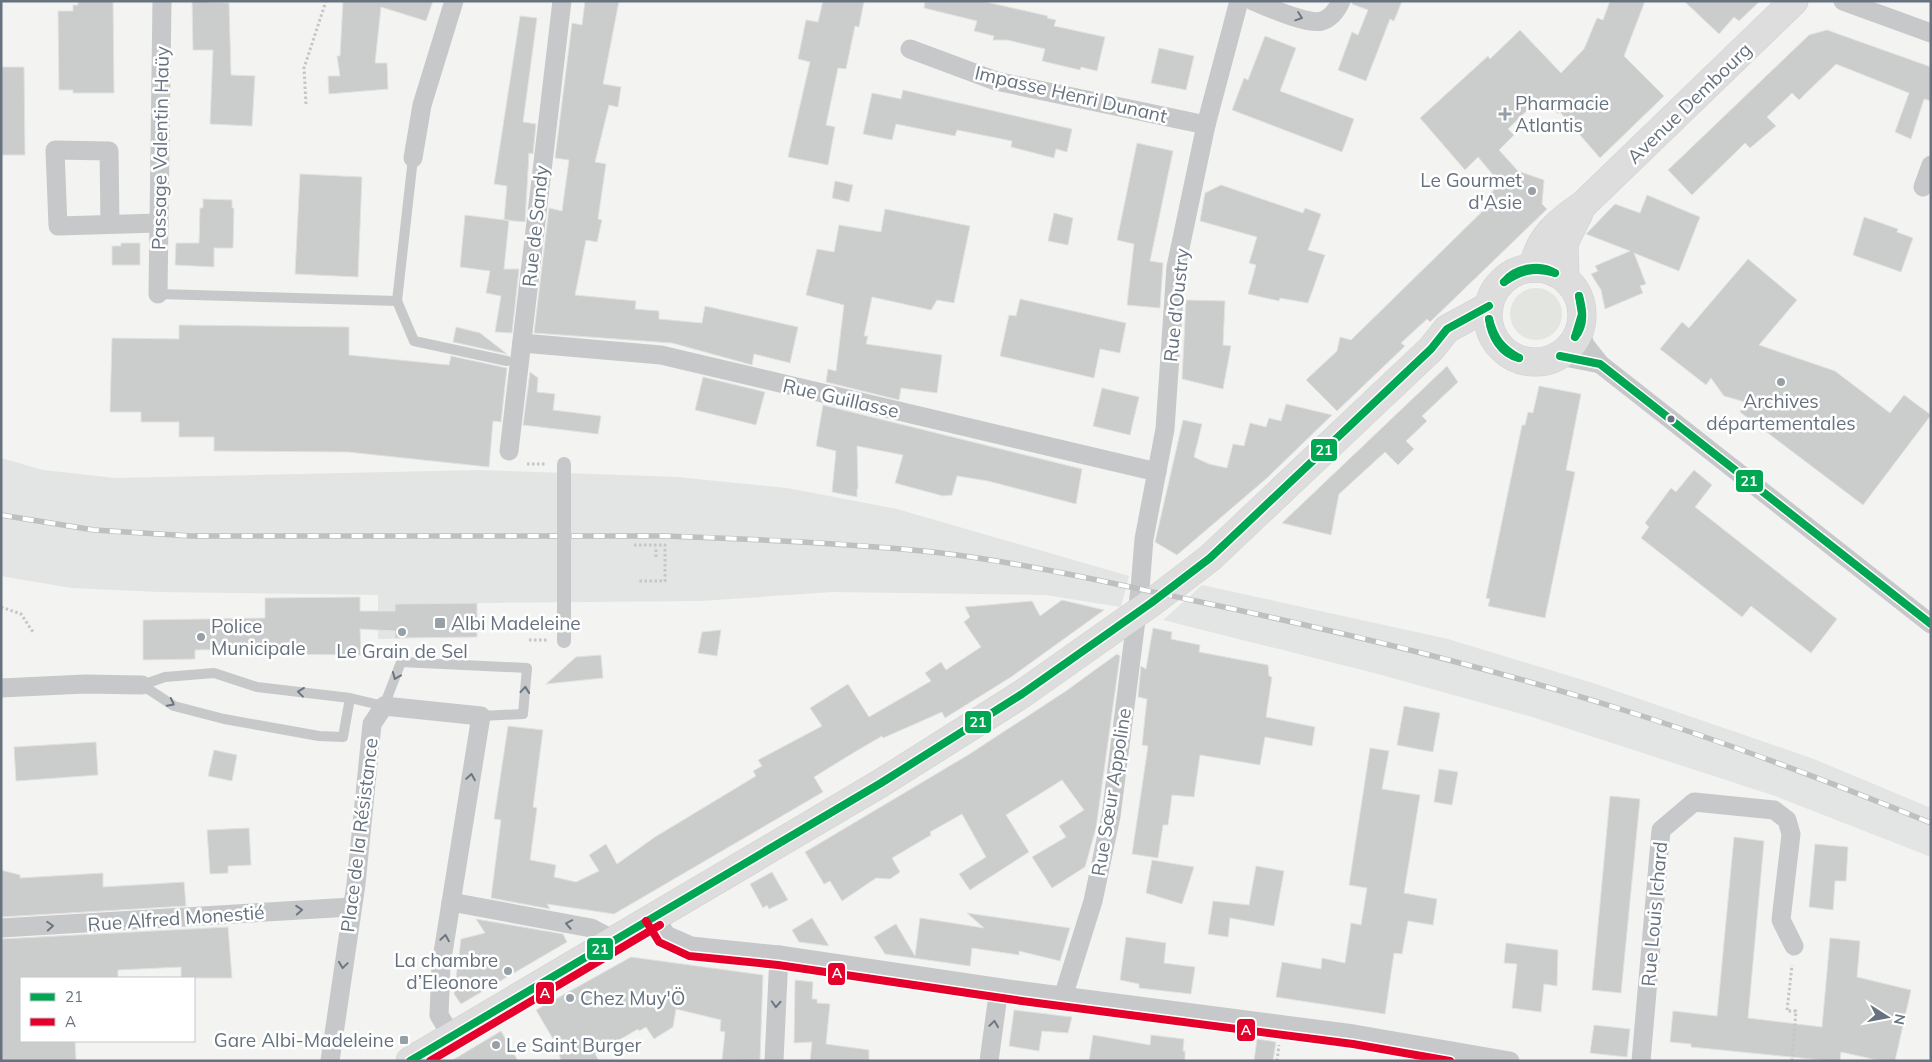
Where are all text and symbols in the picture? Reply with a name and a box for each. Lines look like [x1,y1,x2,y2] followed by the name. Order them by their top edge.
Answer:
[1294,11,1302,21] one-way arrow
[1622,37,1756,169] street label: Avenue Dembourg
[146,46,174,250] street label: Passage Valentin Haüy
[973,60,1170,128] street label: Impasse Henri Dunant
[1515,91,1609,137] place label: Pharmacie Atlantis
[1499,108,1511,120] marker: Pharmacie Atlantis
[517,164,553,288] street label: Rue de Sandy
[1420,168,1522,214] place label: Le Gourmet d'Asie
[1526,185,1538,197] marker: Le Gourmet d'Asie
[1158,247,1194,363] street label: Rue d'Oustry
[781,373,901,423] street label: Rue Guillasse
[1775,376,1787,388] marker: Archives départementales
[1706,389,1856,435] place label: Archives départementales
[1666,414,1676,424] unlabelled marker
[1310,438,1338,462] line badge: 21
[1316,441,1332,459] text: 21
[1735,469,1764,493] line badge: 21
[1741,472,1757,490] text: 21
[451,611,581,635] place label: Albi Madeleine
[211,614,306,660] place label: Police Municipale
[433,616,447,630] marker: Albi Madeleine
[396,626,408,638] marker: Le Grain de Sel
[195,631,207,643] marker: Police Municipale
[336,639,468,663] place label: Le Grain de Sel
[392,671,402,680] one-way arrow
[519,686,530,694] one-way arrow
[297,688,305,698] one-way arrow
[166,697,175,707] one-way arrow
[1086,706,1136,878] street label: Rue Sœur Appoline
[964,710,992,734] line badge: 21
[970,713,986,731] text: 21
[335,736,383,934] street label: Place de la Résistance
[466,773,476,782] one-way arrow
[1636,841,1672,987] street label: Rue Louis Ichard
[87,900,265,936] street label: Rue Alfred Monestié
[296,904,304,915] one-way arrow
[564,919,573,929] one-way arrow
[46,921,54,932] one-way arrow
[440,933,450,942] one-way arrow
[586,937,614,961] line badge: 21
[592,940,608,958] text: 21
[394,948,498,994] place label: La chambre d’Eleonore
[338,961,349,969] one-way arrow
[827,962,846,986] line badge: A
[832,964,843,982] text: A
[502,965,514,977] marker: La chambre d’Eleonore
[20,977,195,1042] legend
[535,981,555,1005] line badge: A
[540,984,551,1002] text: A
[580,986,685,1010] place label: Chez Muy'Ö
[65,987,83,1006] text: 21
[564,992,576,1004] marker: Chez Muy'Ö
[1862,992,1912,1042] north arrow
[771,1000,782,1008] one-way arrow
[65,1012,76,1031] text: A
[1890,1013,1910,1026] text: N
[1236,1018,1256,1042] line badge: A
[988,1020,999,1028] one-way arrow
[1241,1021,1252,1039] text: A
[214,1028,394,1052] place label: Gare Albi-Madeleine
[506,1033,642,1057] place label: Le Saint Burger
[398,1034,410,1046] marker: Gare Albi-Madeleine
[490,1039,502,1051] marker: Le Saint Burger

